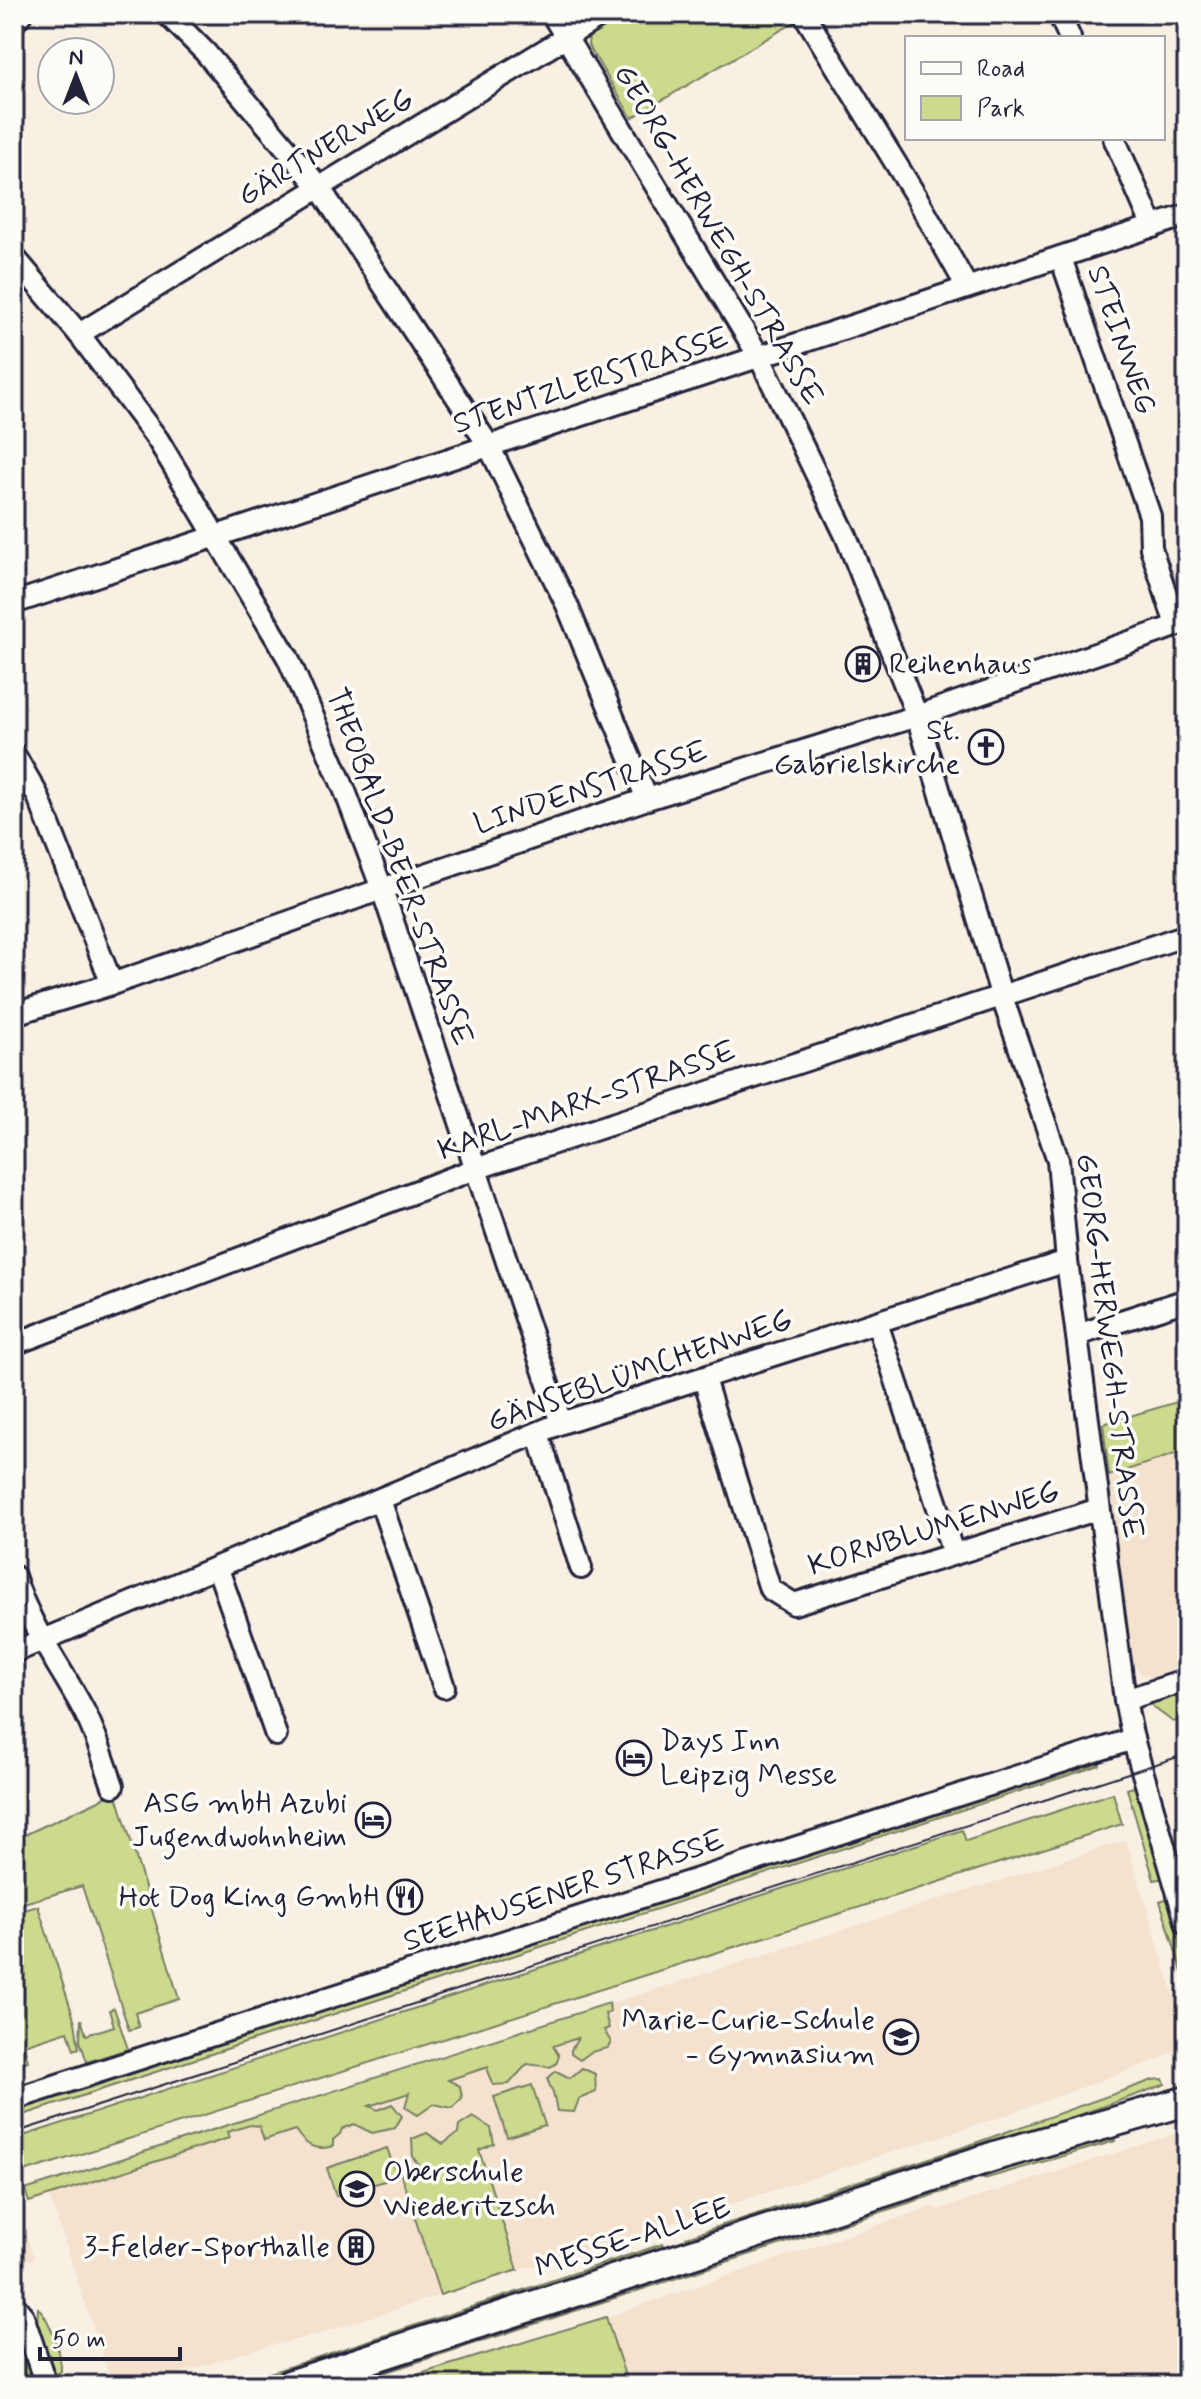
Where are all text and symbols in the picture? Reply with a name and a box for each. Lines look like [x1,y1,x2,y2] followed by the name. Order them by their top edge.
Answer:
[36,36,116,116] north arrow
[905,36,1165,140] legend
[69,44,83,72] text: N
[977,54,1025,85] text: Road
[604,57,832,413] street label: GEORG-HERWEGH-STRASSE
[231,80,421,216] street label: GÄRTNERWEG
[977,94,1025,125] text: Park
[1077,260,1165,420] street label: STEINWEG
[448,318,734,444] street label: STENTZLERSTRASSE
[844,645,882,683] building icon: Reihenhaus
[889,645,1032,684] place label: Reihenhaus
[316,683,482,1051] street label: THEOBALD-BEER-STRASSE
[774,711,960,784] place label: St. Gabrielskirche
[967,728,1005,766] church icon: St. Gabrielskirche
[469,732,713,844] street label: LINDENSTRASSE
[433,1032,741,1170] street label: KARL-MARX-STRASSE
[1066,1151,1152,1541] street label: GEORG-HERWEGH-STRASSE
[482,1300,798,1442] street label: GÄNSEBLÜMCHENWEG
[804,1472,1064,1586] street label: KORNBLUMENWEG
[660,1722,837,1797] place label: Days Inn Leipzig Messe
[615,1739,653,1777] hotel icon: Days Inn Leipzig Messe
[132,1784,347,1860] place label: ASG mbH Azubi Jugendwohnheim
[354,1801,392,1839] hotel icon: ASG mbH Azubi Jugendwohnheim
[398,1821,730,1961] street label: SEEHAUSENER STRASSE
[119,1878,379,1917] place label: Hot Dog King GmbH
[386,1878,424,1916] restaurant icon: Hot Dog King GmbH
[621,2001,875,2074] place label: Marie-Curie-Schule - Gymnasium
[882,2018,920,2056] school or university icon: Marie-Curie-Schule - Gymnasium
[383,2153,556,2226] place label: Oberschule Wiederitzsch
[338,2170,376,2208] school or university icon: Oberschule Wiederitzsch
[530,2188,736,2288] street label: MESSE-ALLEE
[84,2228,330,2267] place label: 3-Felder-Sporthalle
[337,2228,375,2266] building icon: 3-Felder-Sporthalle
[40,2311,180,2361] scale bar
[52,2325,106,2356] text: 50 m

